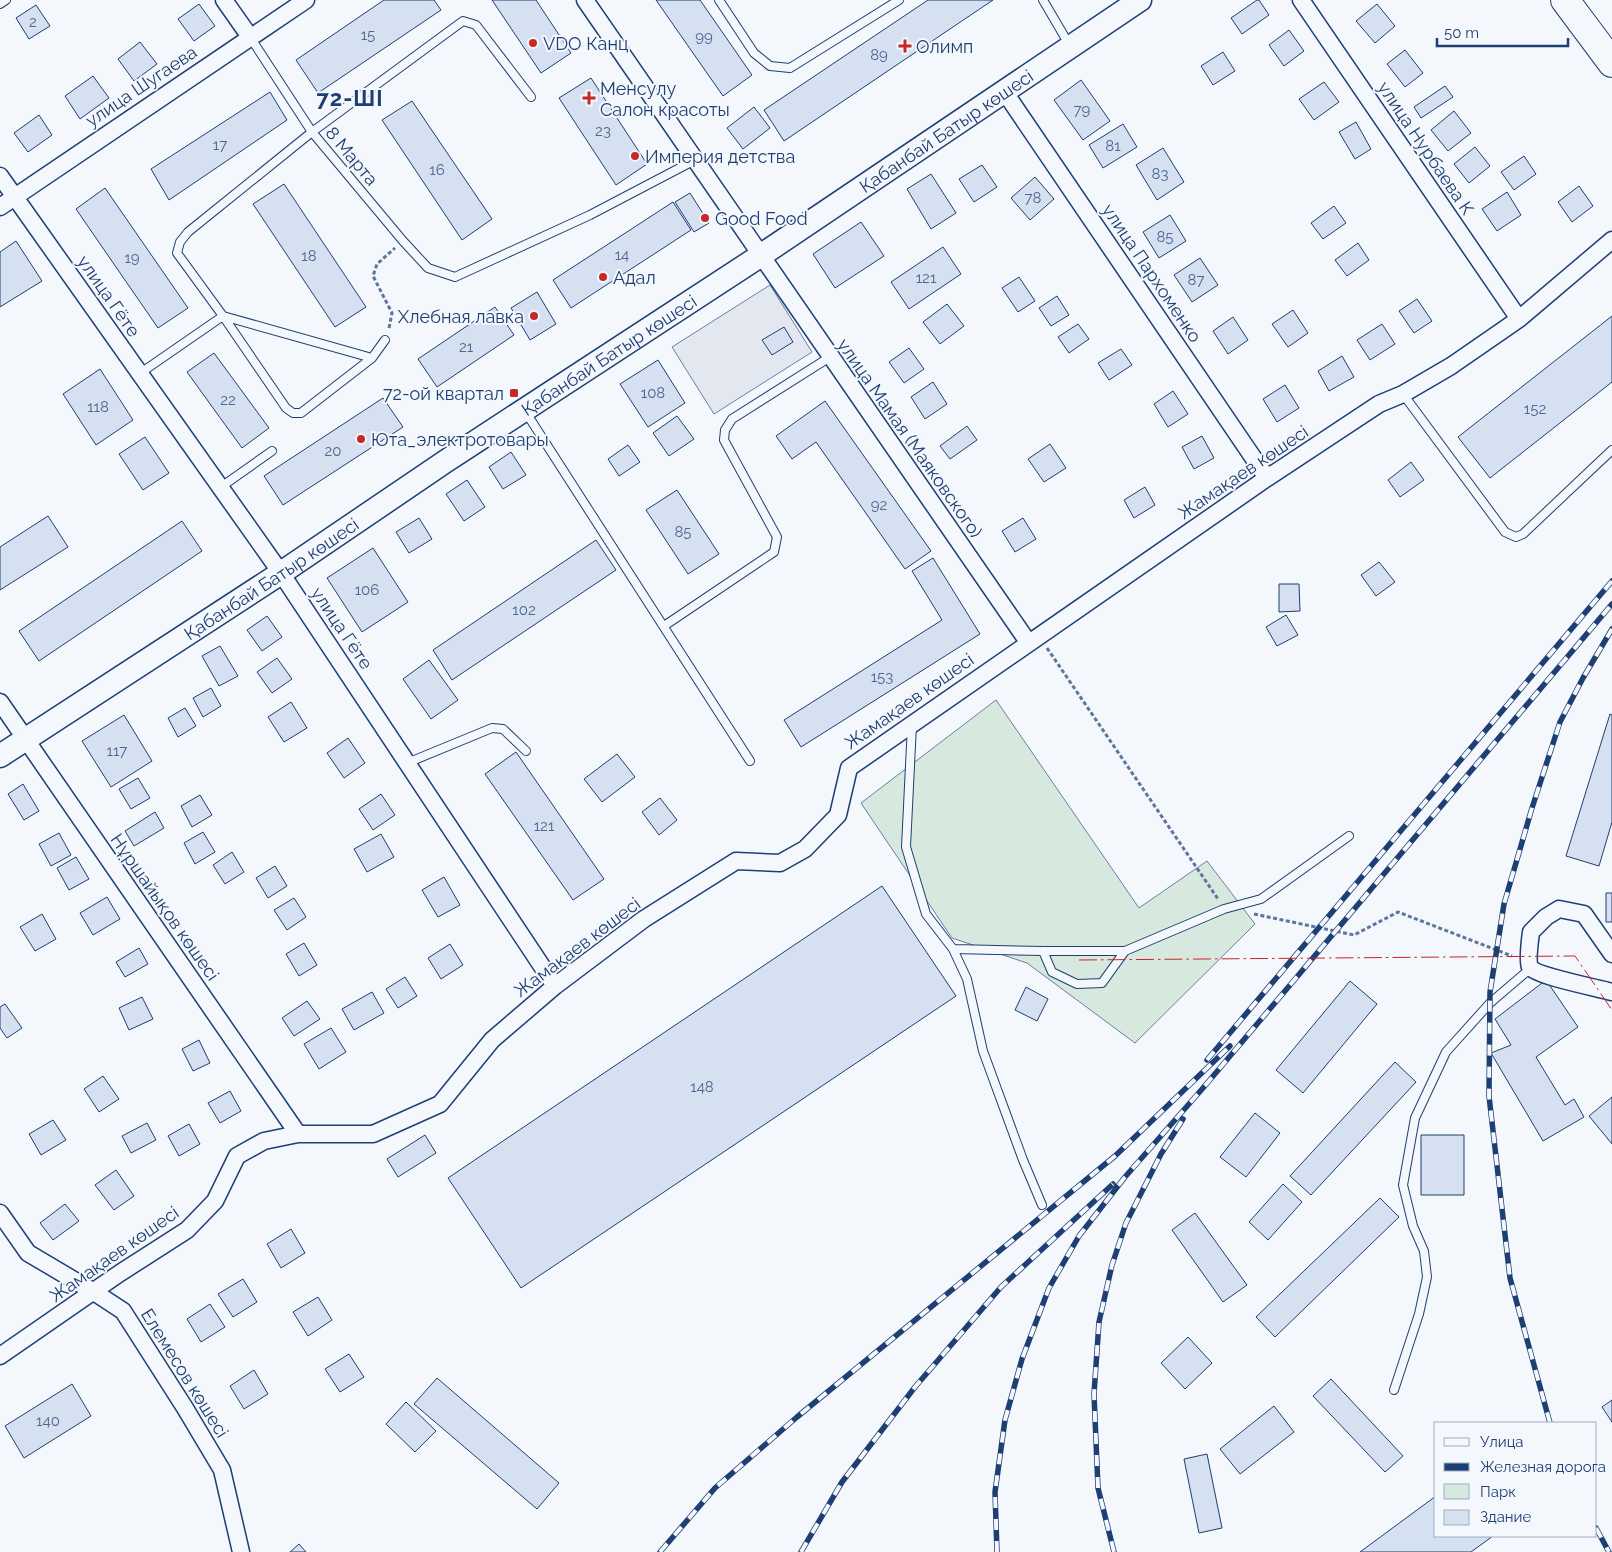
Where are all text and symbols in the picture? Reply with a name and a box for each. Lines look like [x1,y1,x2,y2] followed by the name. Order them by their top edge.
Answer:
[29,13,37,31] house number: 2
[1437,15,1568,47] scale bar
[1444,24,1479,42] text: 50 m
[361,26,375,44] house number: 15
[695,28,713,46] house number: 99
[543,33,628,54] place label: VDO Канц
[916,36,973,57] place label: Олимп
[527,37,539,49] marker: VDO Канц
[898,39,912,53] marker: Олимп
[81,41,201,131] street label: улица Шугаева
[870,46,888,64] house number: 89
[855,65,1037,197] street label: Қабанбай Батыр көшесі
[1374,77,1478,219] street label: улица Нурбаева К
[600,78,730,120] place label: Менсулу Салон красоты
[316,85,384,111] district label: 72-ШІ
[582,91,596,105] marker: Менсулу Салон красоты
[1074,101,1091,119] house number: 79
[321,122,383,190] street label: 8 Марта
[595,122,611,140] house number: 23
[213,136,227,154] house number: 17
[1105,137,1121,155] house number: 81
[645,146,795,167] place label: Империя детства
[629,150,641,162] marker: Империя детства
[429,161,445,179] house number: 16
[1152,165,1168,183] house number: 83
[1025,189,1042,207] house number: 78
[1098,200,1206,346] street label: улица Пархоменко
[715,208,808,229] place label: Good Food
[699,212,711,224] marker: Good Food
[1156,228,1174,246] house number: 85
[615,246,629,264] house number: 14
[301,247,317,265] house number: 18
[124,249,140,267] house number: 19
[73,251,145,341] street label: улица Гёте
[613,267,656,288] place label: Адал
[916,269,937,287] house number: 121
[597,271,609,283] marker: Адал
[1188,271,1204,289] house number: 87
[517,290,700,420] street label: Қабанбай Батыр көшесі
[398,306,524,327] place label: Хлебная лавка
[528,310,540,322] marker: Хлебная лавка
[833,334,987,542] street label: улица Мамая (Маяковского)
[459,338,474,356] house number: 21
[383,383,504,404] place label: 72-ой квартал
[641,384,665,402] house number: 108
[508,387,520,399] marker: 72-ой квартал
[220,391,236,409] house number: 22
[87,398,109,416] house number: 118
[1524,400,1546,418] house number: 152
[1174,421,1312,523] street label: Жамақаев көшесі
[371,429,549,450] place label: Юта_электротовары
[355,433,367,445] marker: Юта_электротовары
[325,442,342,460] house number: 20
[871,496,887,514] house number: 92
[180,513,362,644] street label: Қабанбай Батыр көшесі
[674,523,692,541] house number: 85
[355,581,379,599] house number: 106
[307,583,377,673] street label: улица Гёте
[512,601,536,619] house number: 102
[841,649,977,753] street label: Жамақаев көшесі
[871,668,893,686] house number: 153
[107,742,127,760] house number: 117
[534,817,555,835] house number: 121
[106,830,224,984] street label: Нұршайықов көшесі
[510,893,644,1001] street label: Жамақаев көшесі
[690,1078,714,1096] house number: 148
[46,1202,182,1306] street label: Жамақаев көшесі
[137,1305,233,1441] street label: Елемесов көшесі
[36,1412,60,1430] house number: 140
[1434,1422,1597,1537] legend
[1480,1433,1524,1451] text: Улица
[1480,1458,1606,1476] text: Железная дорога
[1480,1483,1516,1501] text: Парк
[1480,1508,1532,1526] text: Здание

